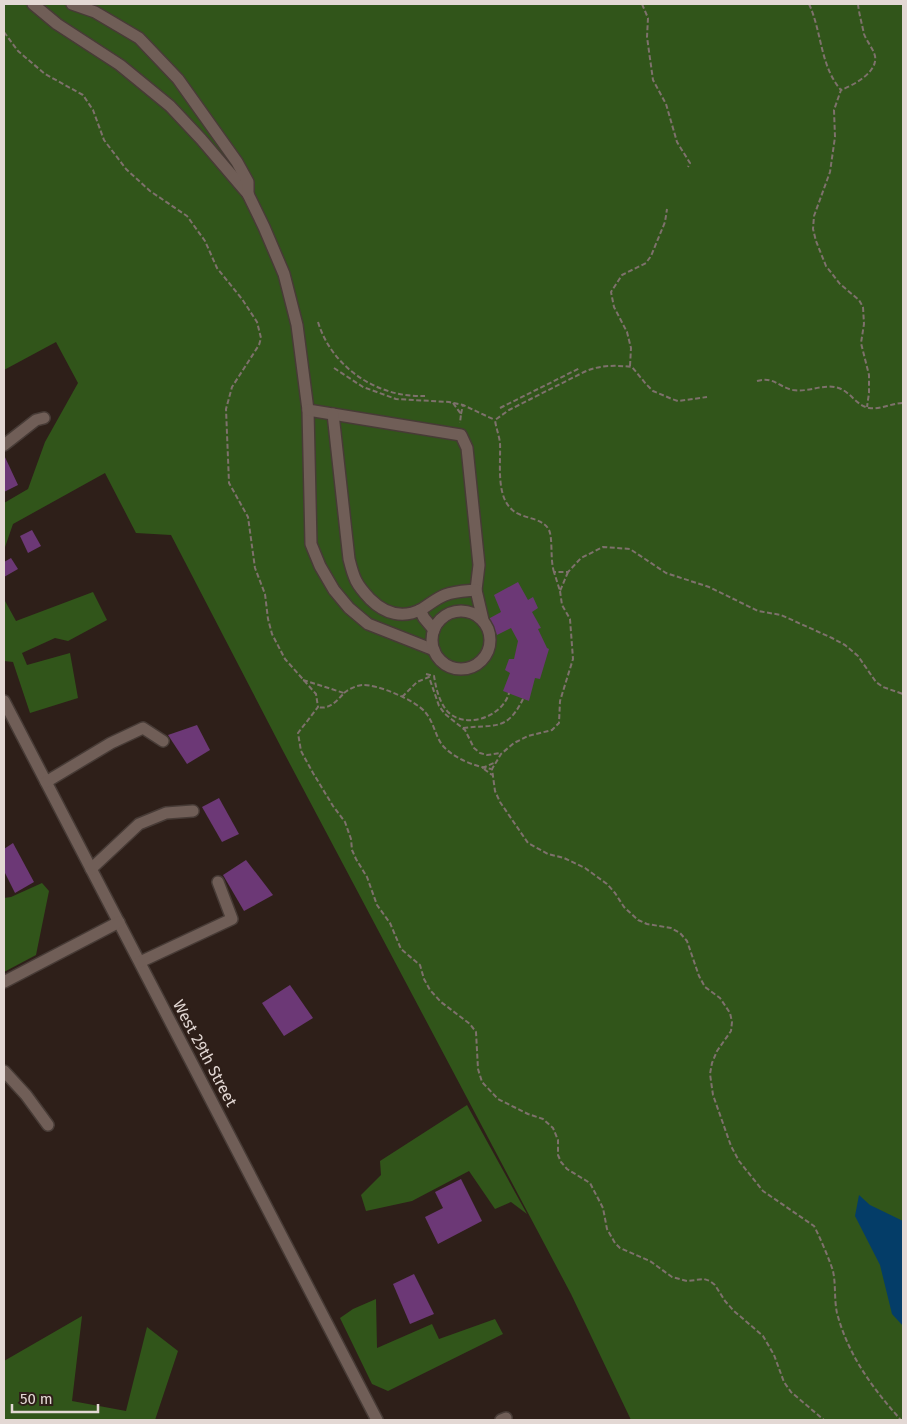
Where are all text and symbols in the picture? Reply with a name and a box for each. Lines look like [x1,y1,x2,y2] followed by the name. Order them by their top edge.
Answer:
[169,996,241,1110] street label: West 29th Street
[12,1382,99,1414] scale bar
[20,1390,53,1408] text: 50 m

